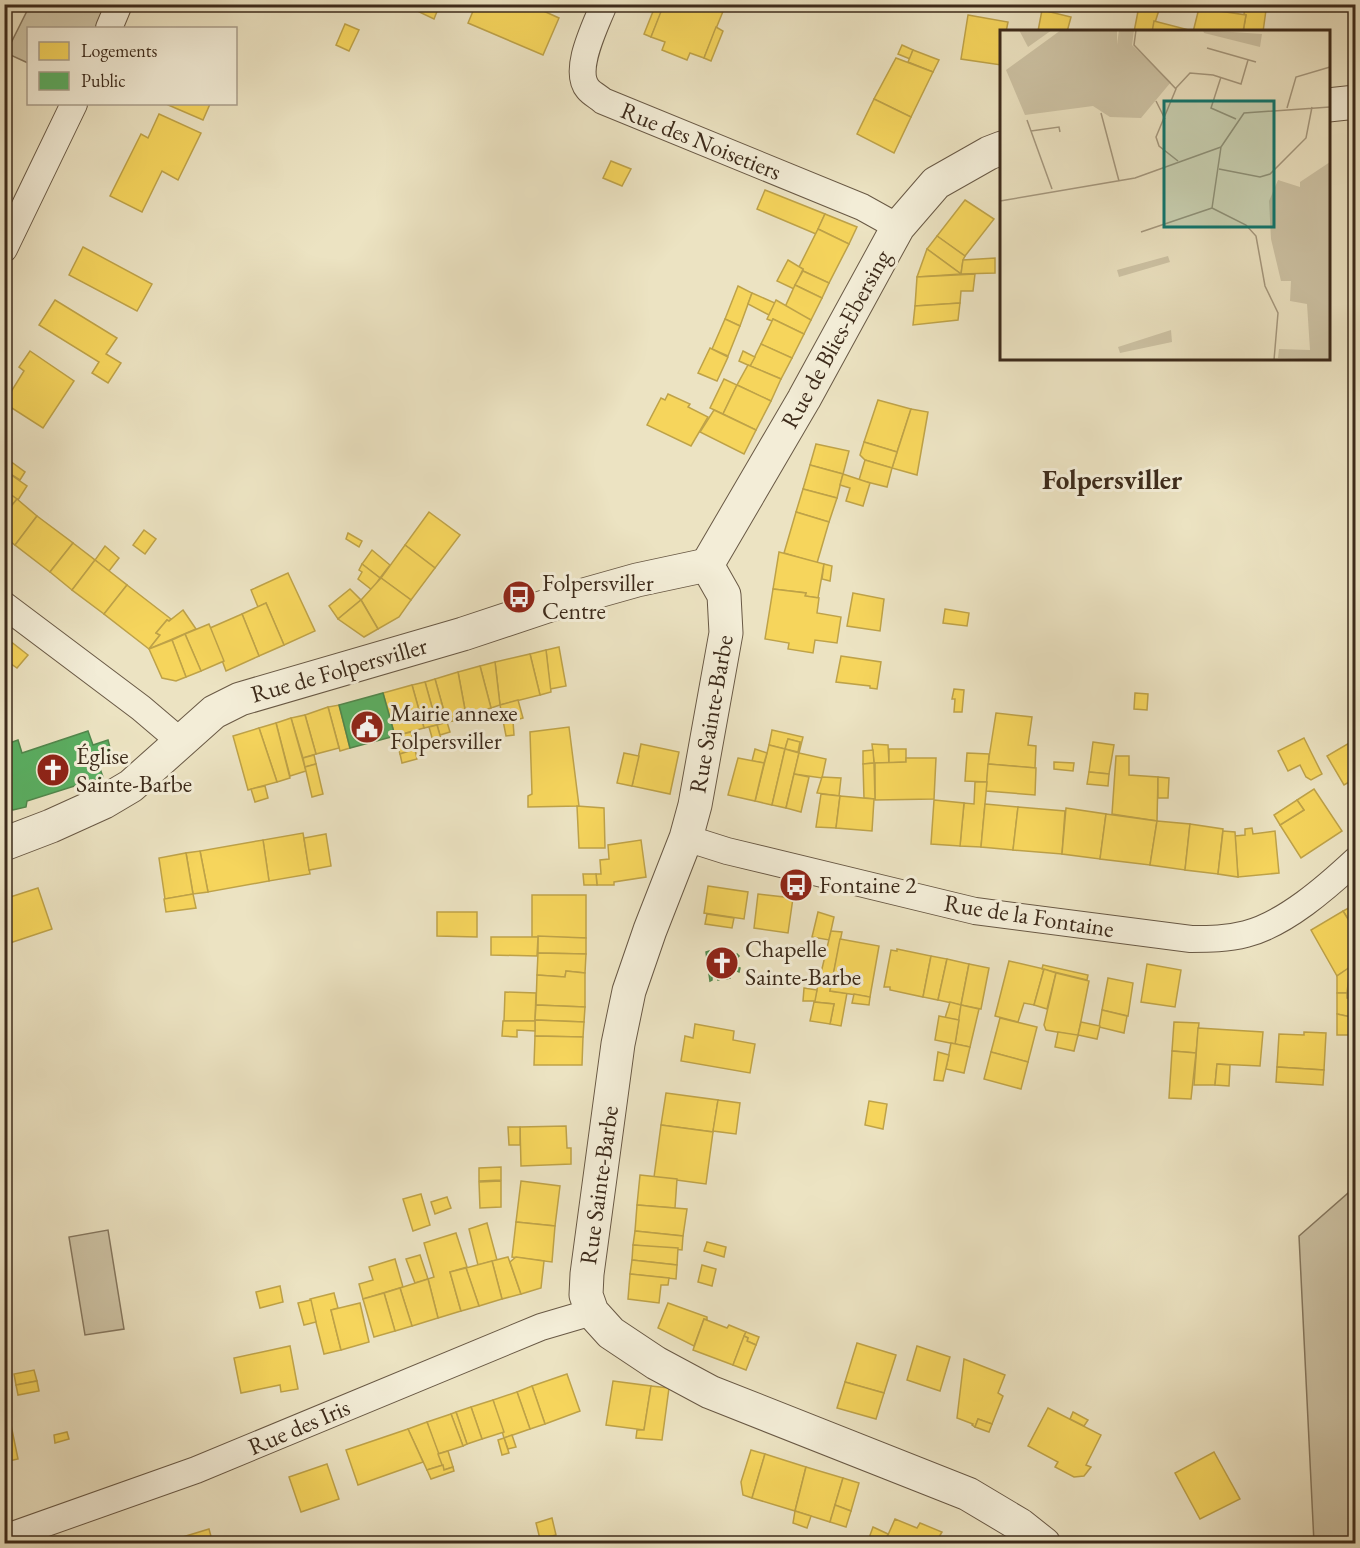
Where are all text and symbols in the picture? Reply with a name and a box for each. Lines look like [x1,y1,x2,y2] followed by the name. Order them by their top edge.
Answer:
[27,27,237,105] legend
[1000,30,1330,360] inset map
[81,39,157,62] text: Logements
[81,69,125,92] text: Public
[616,94,786,187] street label: Rue des Noisetiers
[774,243,898,434] street label: Rue de Blies-Ebersing
[1042,462,1183,497] district label: Folpersviller
[542,567,654,626] place label: Folpersviller Centre
[501,579,537,615] bus stop icon: Folpersviller Centre
[247,630,431,709] street label: Rue de Folpersviller
[681,632,740,795] street label: Rue Sainte-Barbe
[390,697,518,756] place label: Mairie annexe Folpersviller
[349,709,385,745] public building icon: Mairie annexe Folpersviller
[76,740,192,799] place label: Église Sainte-Barbe
[35,752,71,788] church icon: Église Sainte-Barbe
[778,867,814,903] bus stop icon: Fontaine 2
[819,869,917,900] place label: Fontaine 2
[942,887,1116,944] street label: Rue de la Fontaine
[745,933,861,992] place label: Chapelle Sainte-Barbe
[704,945,740,981] church icon: Chapelle Sainte-Barbe
[572,1104,625,1266] street label: Rue Sainte-Barbe
[243,1391,354,1462] street label: Rue des Iris

